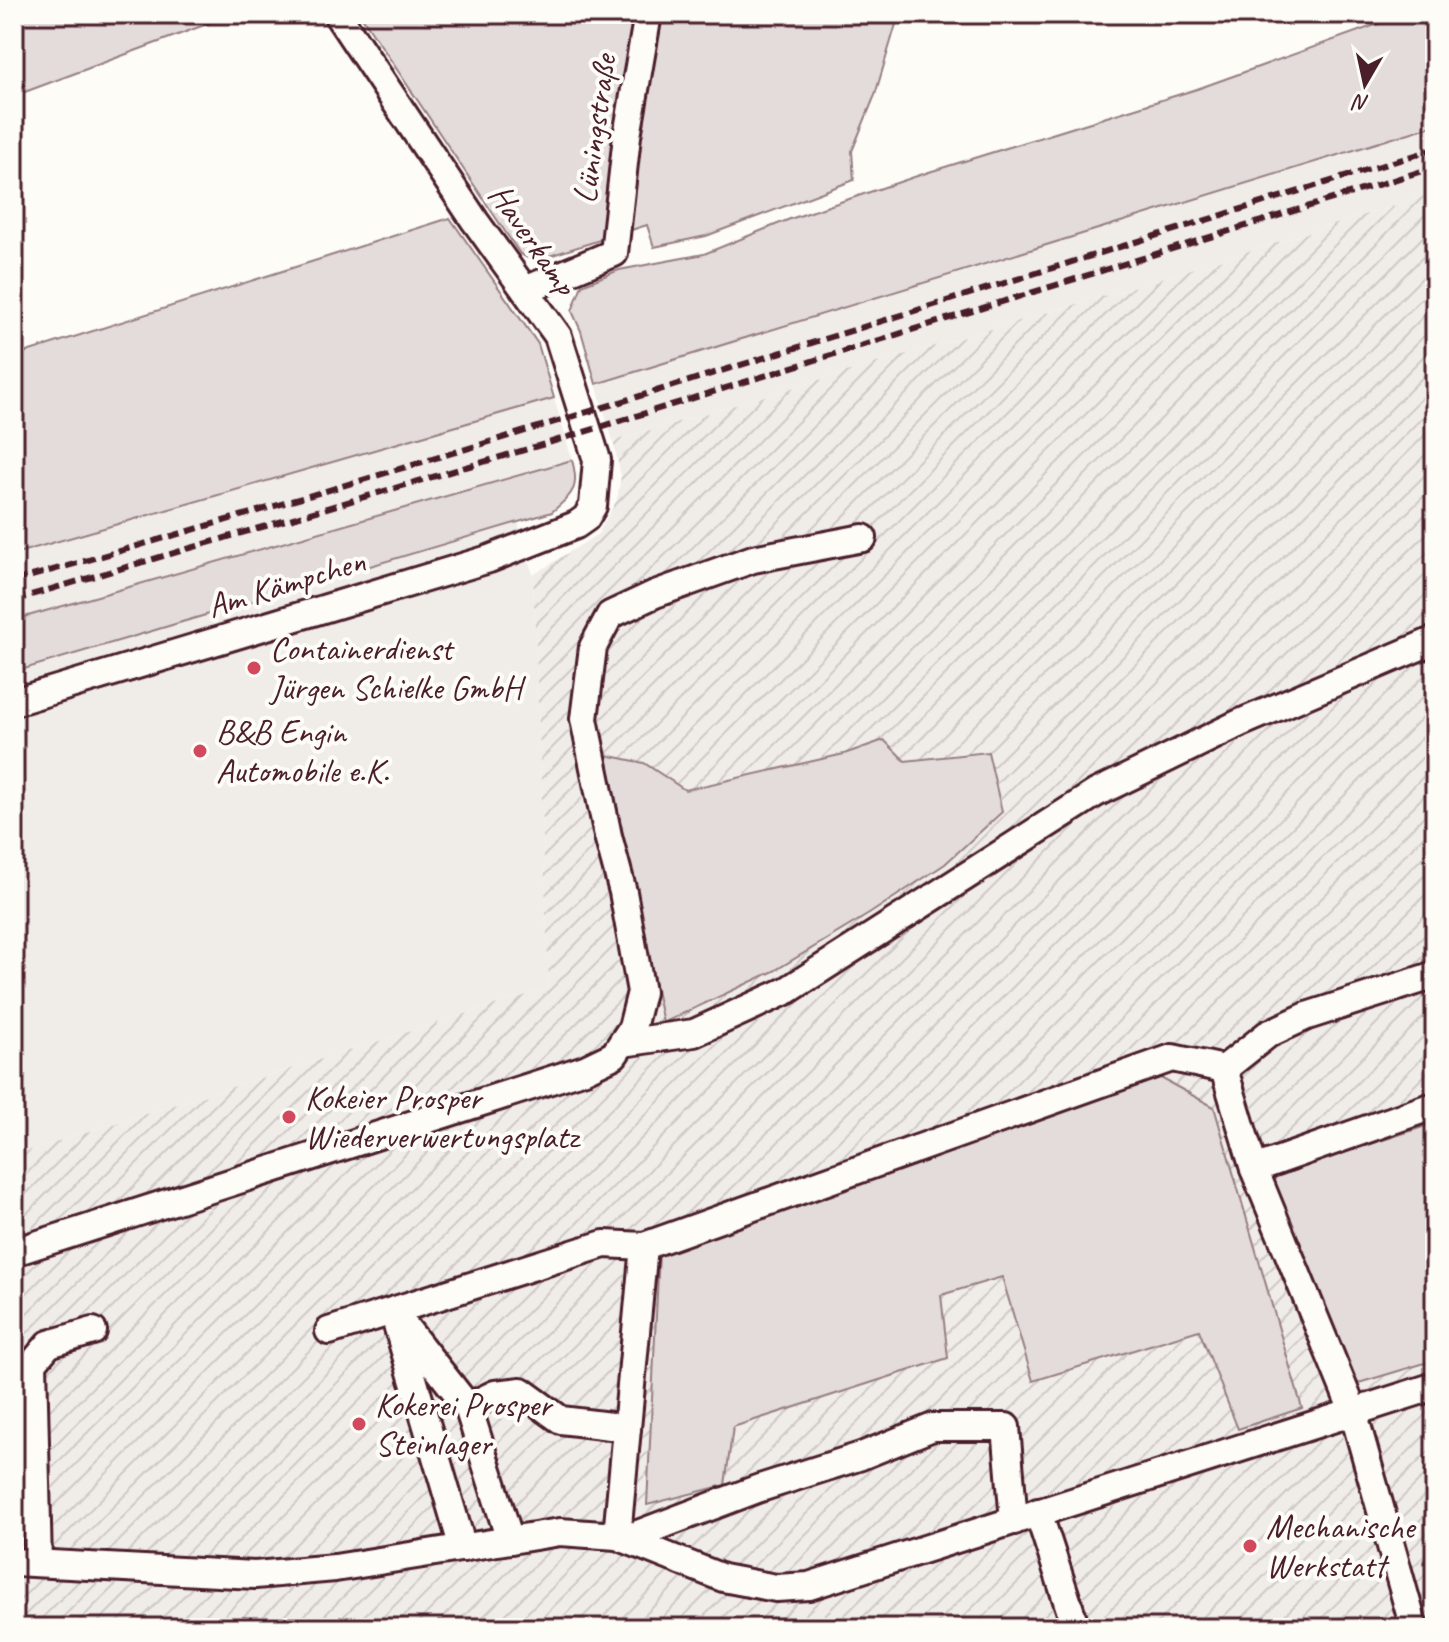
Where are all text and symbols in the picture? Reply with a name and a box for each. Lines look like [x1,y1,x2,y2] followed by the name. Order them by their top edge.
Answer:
[1325,44,1405,124] north arrow
[562,49,626,206] street label: Lüningstraße
[1350,87,1371,118] text: N
[479,175,588,305] street label: Haverkamp
[202,538,371,627] street label: Am Kämpchen
[268,627,527,709] place label: Containerdienst Jürgen Schielke GmbH
[245,659,263,677] marker: Containerdienst Jürgen Schielke GmbH
[216,710,389,792] place label: B&B Engin Automobile e.K.
[191,742,209,760] marker: B&B Engin Automobile e.K.
[305,1076,581,1158] place label: Kokeier Prosper Wiederverwertungsplatz
[280,1108,298,1126] marker: Kokeier Prosper Wiederverwertungsplatz
[375,1383,554,1465] place label: Kokerei Prosper Steinlager
[350,1415,368,1433] marker: Kokerei Prosper Steinlager
[1266,1505,1417,1587] place label: Mechanische Werkstatt
[1241,1537,1259,1555] marker: Mechanische Werkstatt

